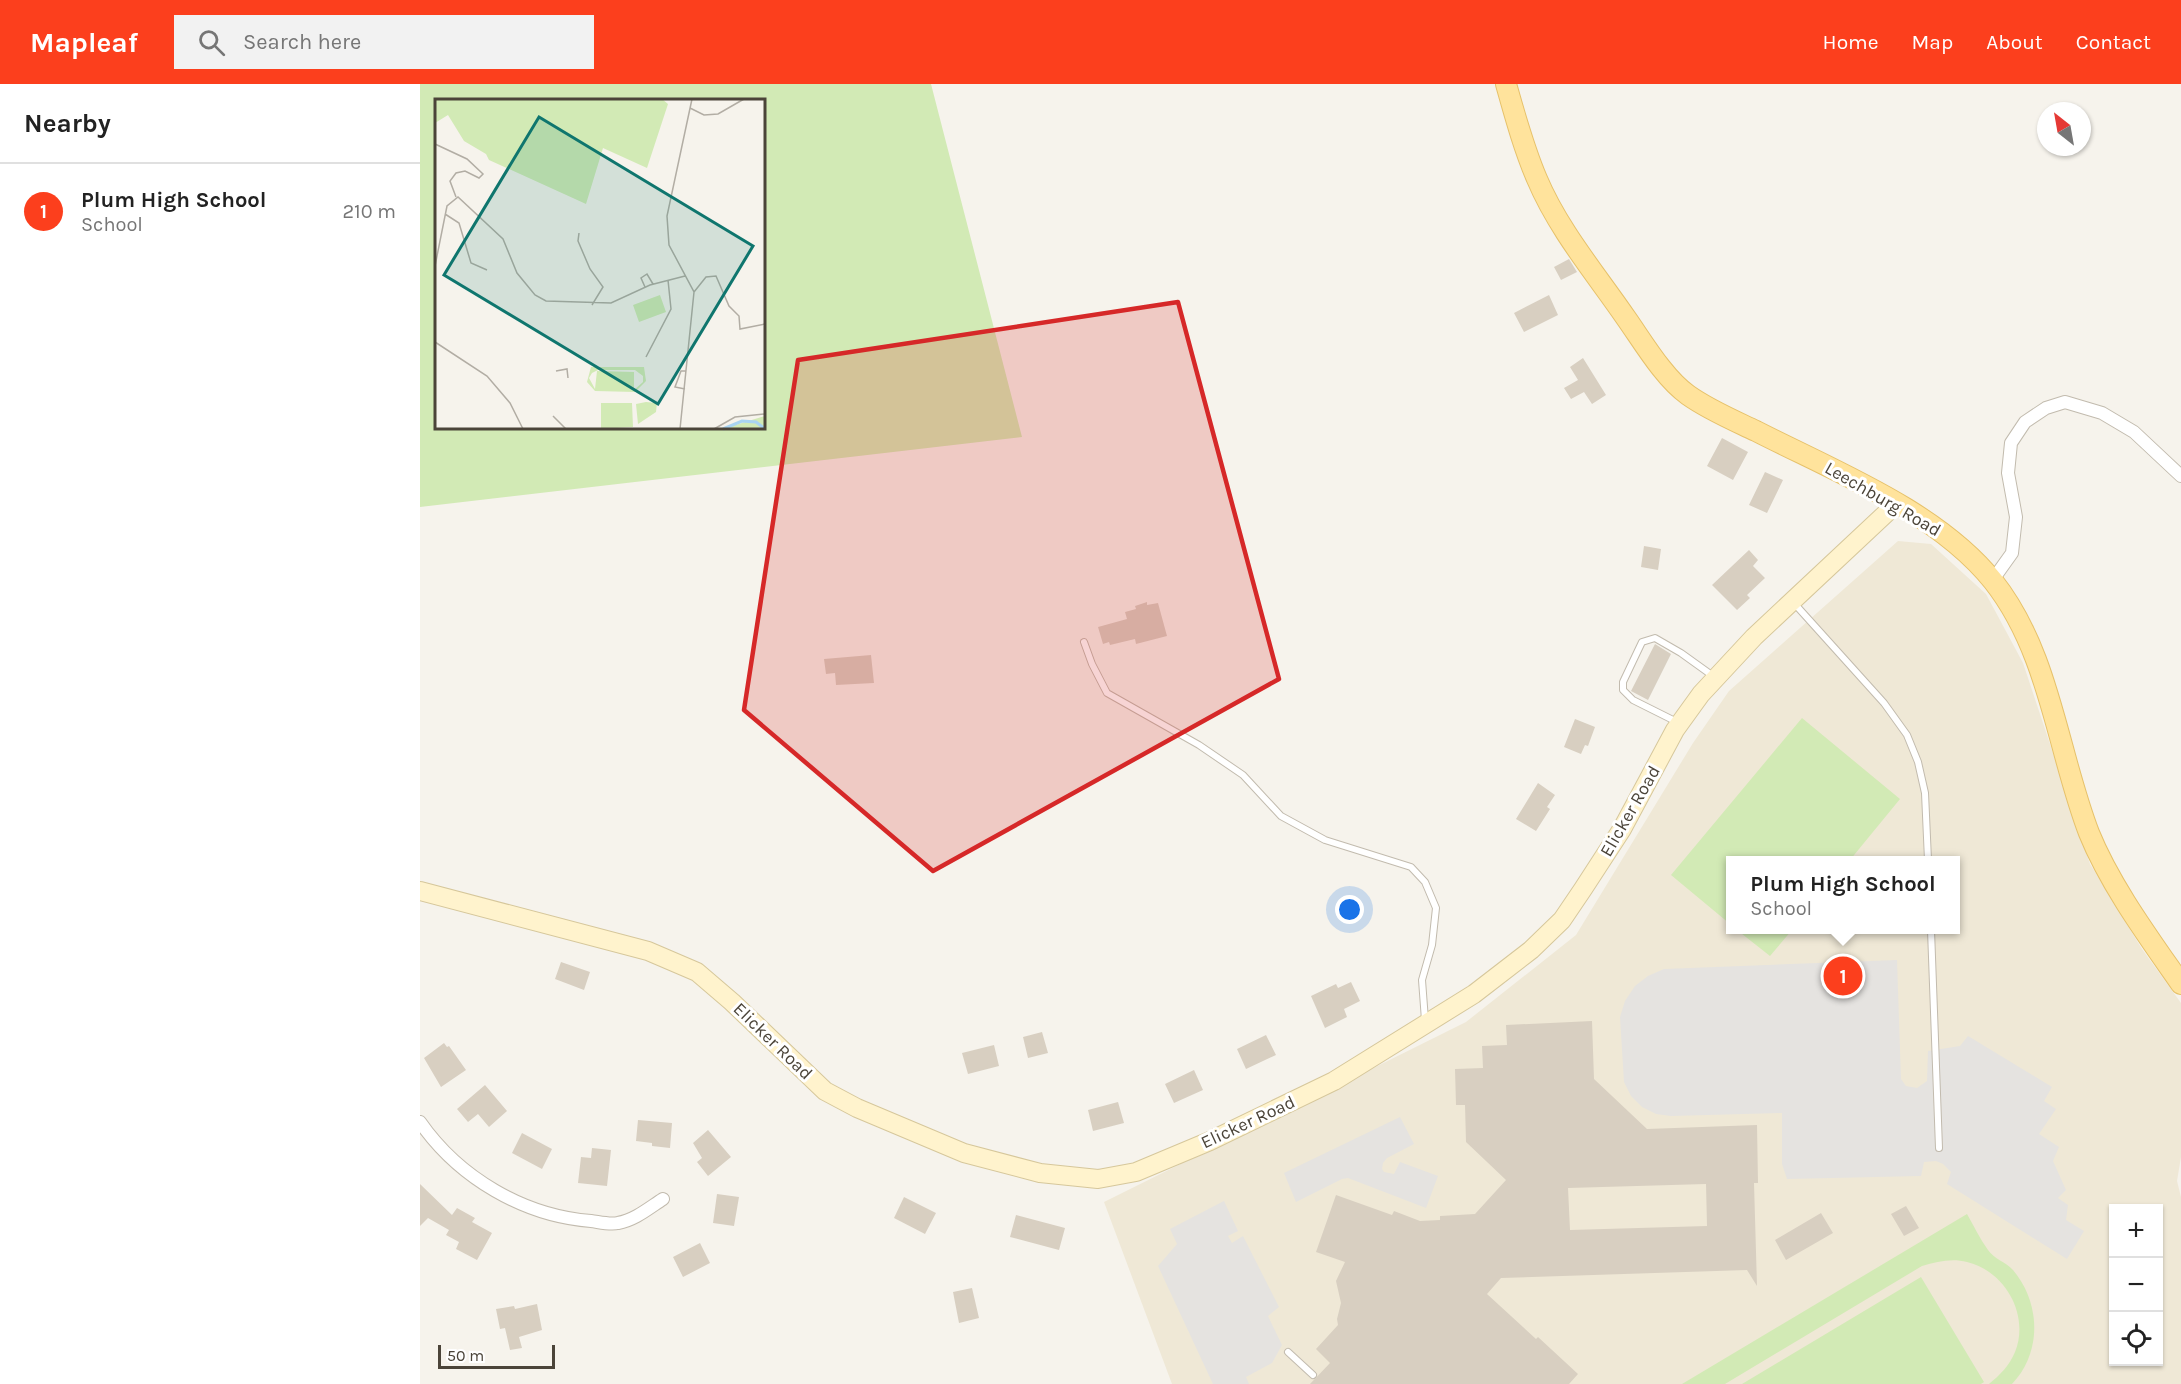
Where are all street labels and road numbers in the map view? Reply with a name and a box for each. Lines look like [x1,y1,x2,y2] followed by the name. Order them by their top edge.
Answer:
[1821,457,1945,541] street label: Leechburg Road
[1595,762,1665,860] street label: Elicker Road
[729,998,817,1084] street label: Elicker Road
[1197,1091,1299,1153] street label: Elicker Road

